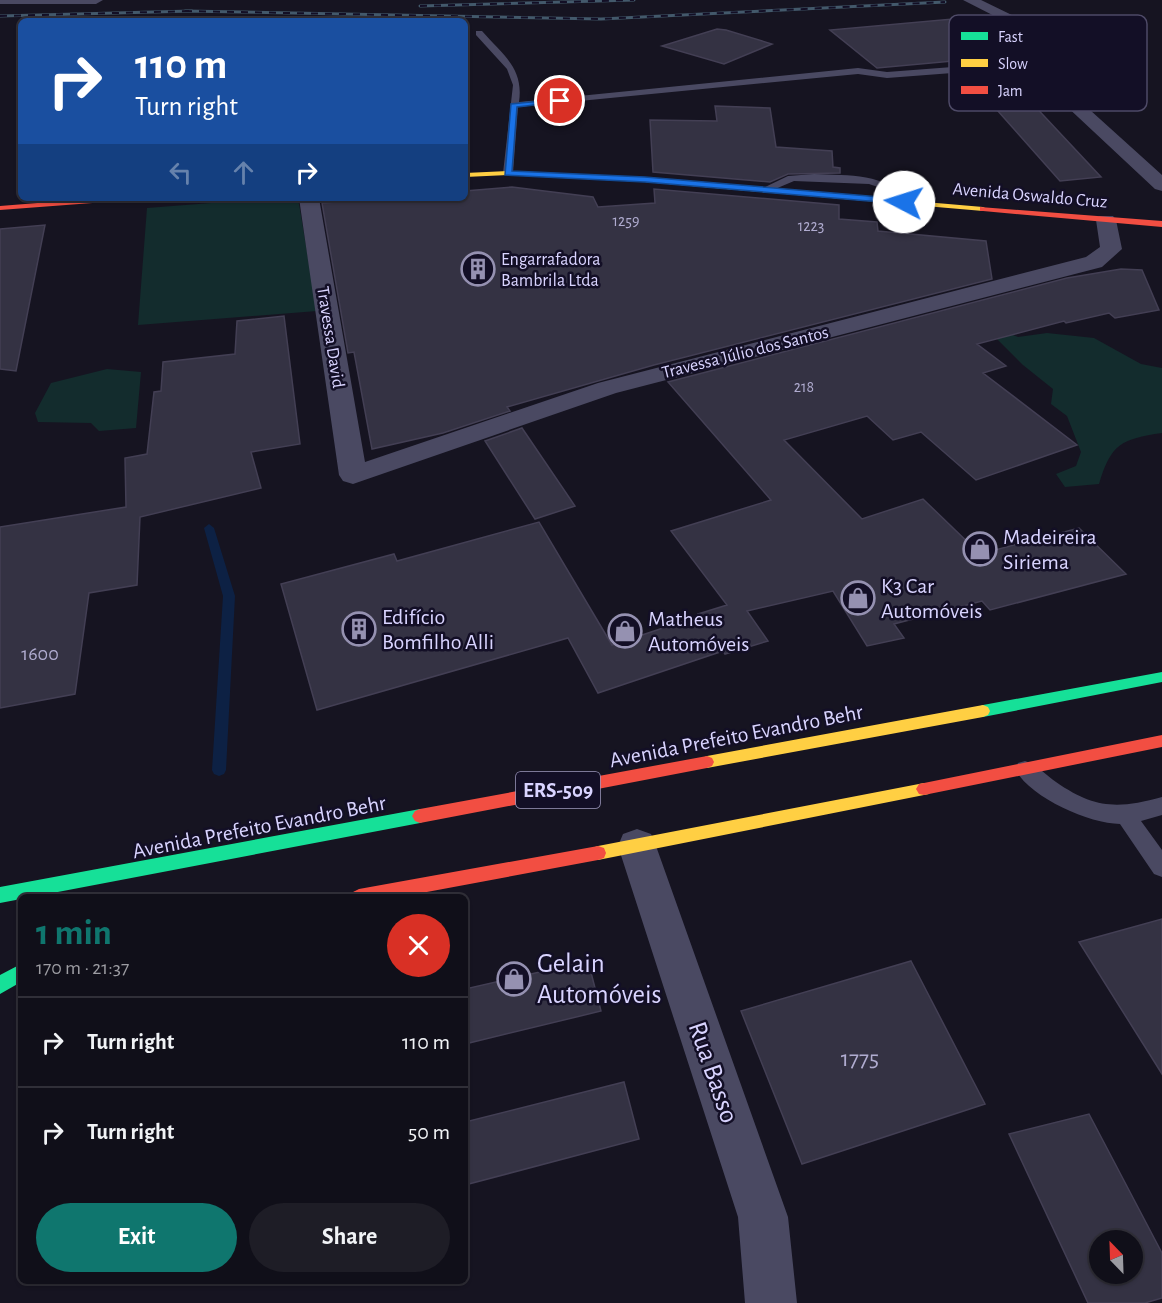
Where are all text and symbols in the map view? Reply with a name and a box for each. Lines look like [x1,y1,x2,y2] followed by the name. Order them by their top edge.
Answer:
[949,15,1147,111] legend
[998,29,1023,45] text: Fast
[36,42,114,120] icon: right
[135,44,227,86] text: 110 m
[998,56,1028,72] text: Slow
[534,75,585,126] pin
[998,83,1023,99] text: Jam
[543,84,576,117] icon: arrive
[135,93,238,120] text: Turn right
[164,156,197,189] icon: left
[227,156,260,189] icon: ahead
[290,156,323,189] icon: right
[872,170,936,234] position arrow
[952,180,1108,212] street label: Avenida Oswaldo Cruz
[613,213,640,229] house number: 1259
[798,218,824,234] house number: 1223
[460,251,496,287] building icon: Engarrafadora Bambrila Ltda
[501,251,601,290] place label: Engarrafadora Bambrila Ltda
[313,285,347,389] street label: Travessa David
[660,324,830,382] street label: Travessa Júlio dos Santos
[794,379,814,395] house number: 218
[1003,526,1097,573] place label: Madeireira Siriema
[962,531,998,567] shop icon: Madeireira Siriema
[881,575,983,622] place label: K3 Car Automóveis
[840,580,876,616] shop icon: K3 Car Automóveis
[382,606,494,653] place label: Edifício Bomfilho Alli
[648,608,750,655] place label: Matheus Automóveis
[341,611,377,647] building icon: Edifício Bomfilho Alli
[607,613,643,649] shop icon: Matheus Automóveis
[21,644,59,664] house number: 1600
[608,701,865,771] street label: Avenida Prefeito Evandro Behr
[516,772,600,808] road number: ERS-509
[131,792,388,862] street label: Avenida Prefeito Evandro Behr
[387,914,450,977] button: close
[36,915,112,951] text: 1 min
[537,950,662,1008] place label: Gelain Automóveis
[36,958,129,978] text: 170 m · 21:37
[496,961,532,997] shop icon: Gelain Automóveis
[684,1018,743,1126] street label: Rua Basso
[36,1026,69,1059] icon: right
[87,1031,174,1053] text: Turn right
[402,1031,450,1053] text: 110 m
[841,1047,879,1071] house number: 1775
[36,1116,69,1149] icon: right
[87,1121,174,1143] text: Turn right
[408,1121,450,1143] text: 50 m
[36,1203,237,1272] button: Exit
[249,1203,450,1272] button: Share
[1089,1230,1143,1284] north arrow
[1089,1230,1143,1284] map controls

